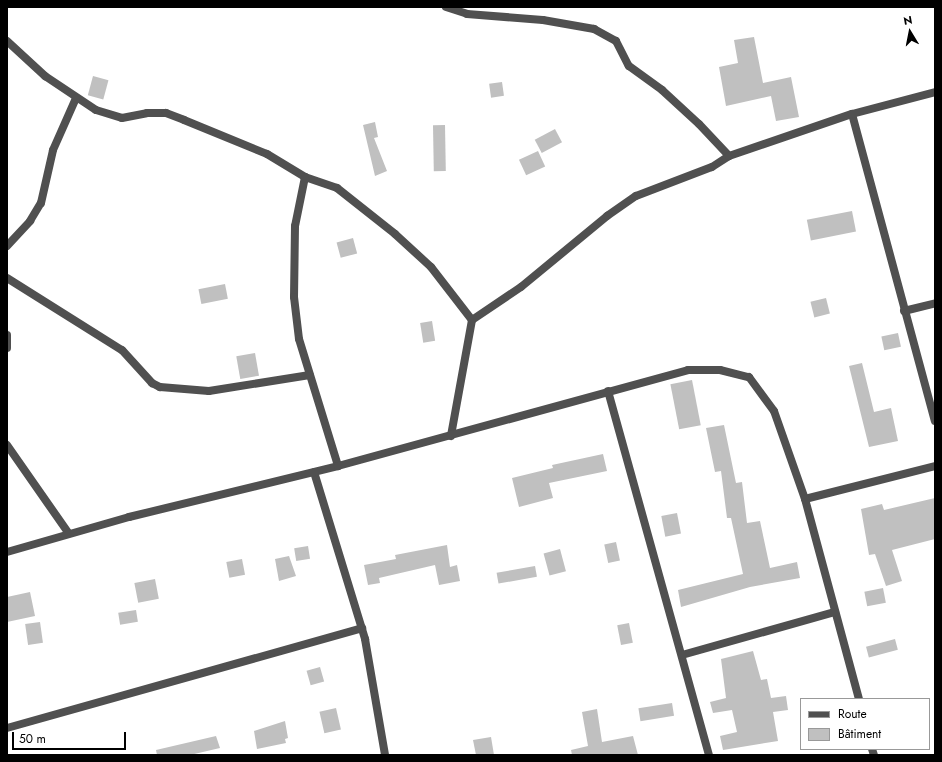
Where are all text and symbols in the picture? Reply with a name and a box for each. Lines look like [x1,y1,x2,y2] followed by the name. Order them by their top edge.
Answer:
[890,12,930,52] north arrow
[902,12,914,29] text: N
[800,698,930,750] legend
[838,705,867,723] text: Route
[14,724,128,750] scale bar
[838,725,881,743] text: Bâtiment
[19,730,46,748] text: 50 m

